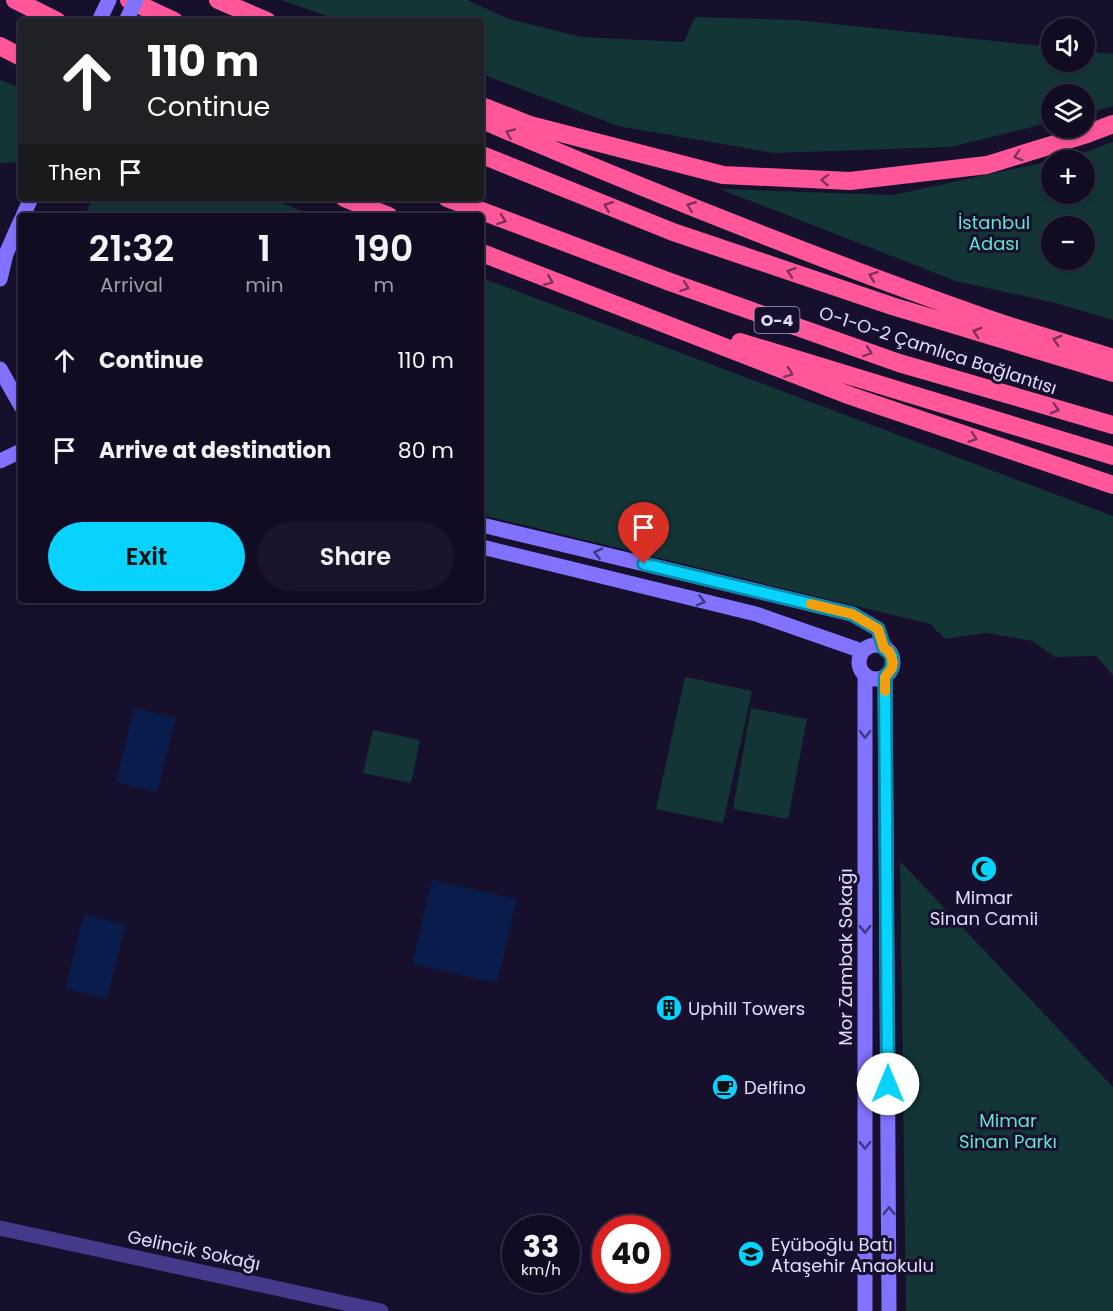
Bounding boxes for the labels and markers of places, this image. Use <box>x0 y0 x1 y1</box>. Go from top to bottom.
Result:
pin <box>618 502 669 564</box>
mosque icon: Mimar Sinan Camii <box>969 854 999 884</box>
place label: Mimar Sinan Camii <box>930 885 1038 931</box>
building icon: Uphill Towers <box>654 993 684 1023</box>
place label: Uphill Towers <box>688 996 805 1021</box>
cafe icon: Delfino <box>710 1072 740 1102</box>
place label: Delfino <box>744 1075 806 1100</box>
place label: Eyüboğlu Batı Ataşehir Anaokulu <box>771 1232 934 1278</box>
school or university icon: Eyüboğlu Batı Ataşehir Anaokulu <box>736 1239 766 1269</box>

